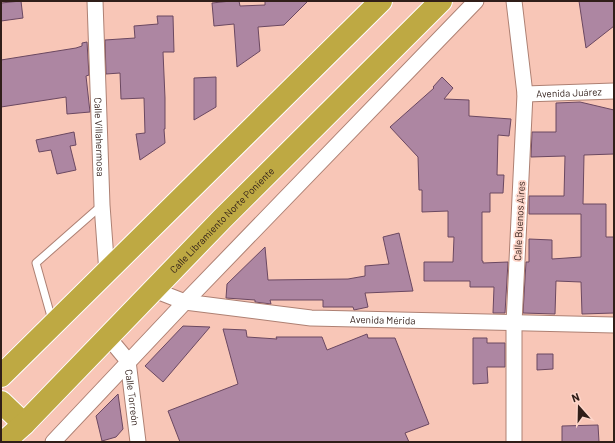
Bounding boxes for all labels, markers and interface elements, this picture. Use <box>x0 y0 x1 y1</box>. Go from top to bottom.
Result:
street label: Avenida Juárez <box>536 85 603 100</box>
street label: Calle Villahermosa <box>92 97 107 177</box>
street label: Calle Libramiento Norte Poniente <box>167 165 276 275</box>
street label: Calle Buenos Aires <box>511 181 527 261</box>
street label: Avenida Mérida <box>350 313 416 326</box>
street label: Calle Torreón <box>123 369 142 426</box>
north arrow <box>559 387 599 427</box>
text: N <box>570 390 581 404</box>

